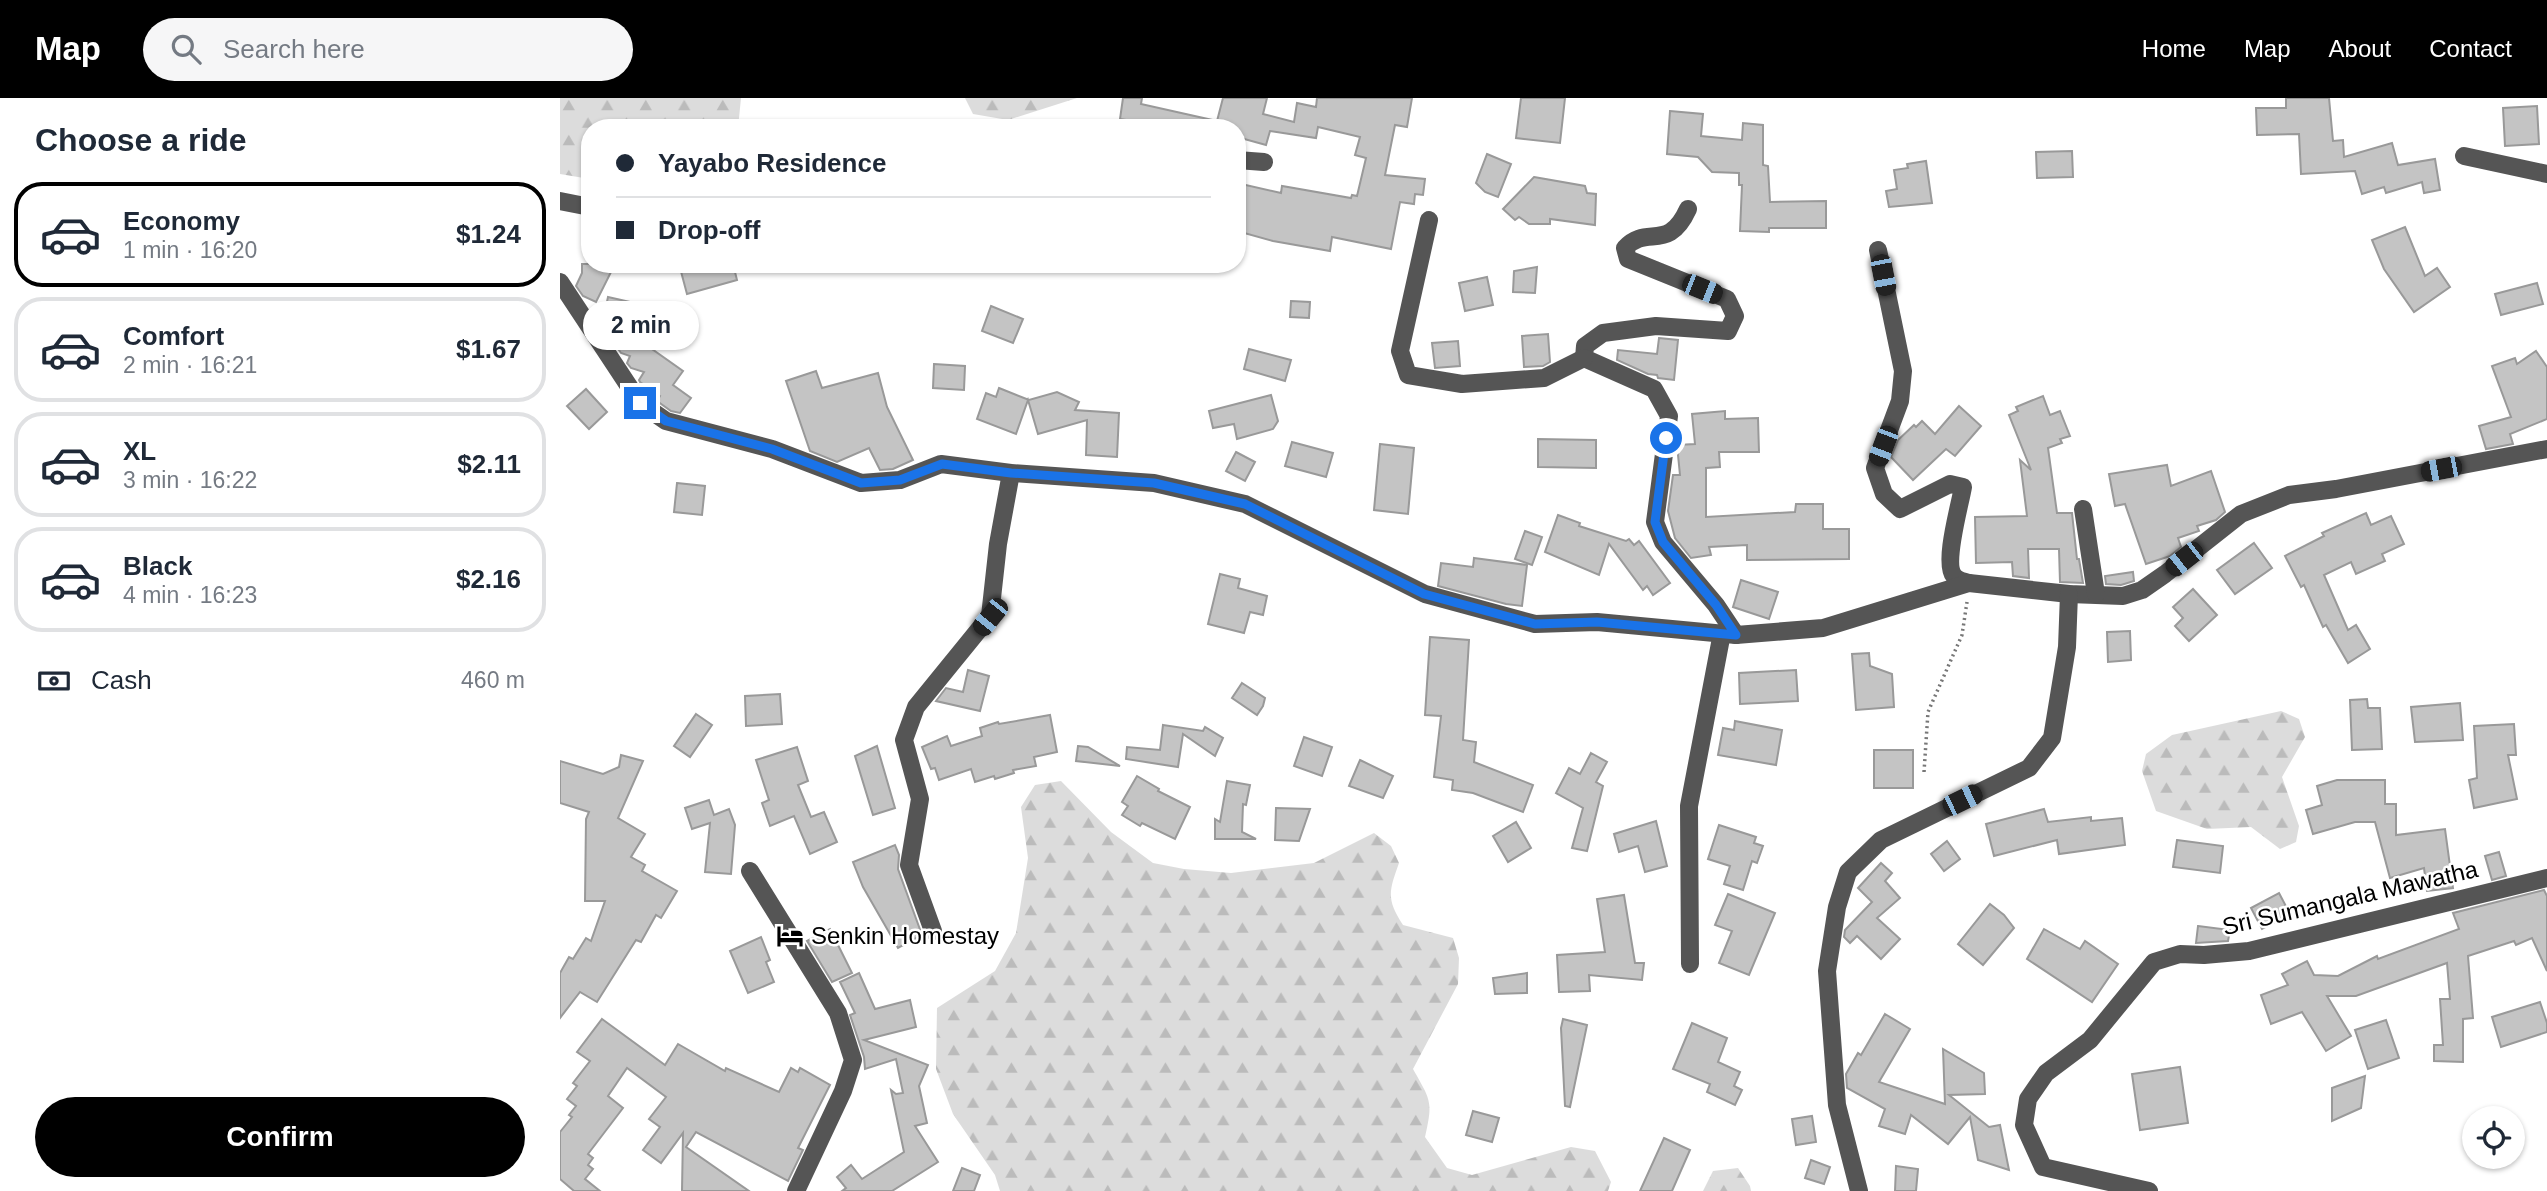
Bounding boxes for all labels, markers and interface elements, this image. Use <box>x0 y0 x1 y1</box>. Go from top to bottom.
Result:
search box <box>143 18 633 81</box>
text: Map <box>35 30 101 67</box>
icon: search <box>167 30 205 68</box>
text: Search here <box>223 34 365 64</box>
text: Home <box>2142 35 2206 62</box>
text: Map <box>2244 35 2291 62</box>
text: About <box>2329 35 2391 62</box>
text: Contact <box>2429 35 2512 62</box>
text: Choose a ride <box>35 122 247 158</box>
text: Yayabo Residence <box>658 148 886 178</box>
icon: car <box>39 203 102 266</box>
text: Economy <box>123 206 240 236</box>
text: Drop-off <box>658 215 761 245</box>
text: $1.24 <box>456 219 521 249</box>
text: 1 min · 16:20 <box>123 237 257 263</box>
car <box>1869 252 1898 298</box>
car <box>1679 271 1726 307</box>
callout: 2 min <box>582 302 698 350</box>
text: 2 min <box>611 312 671 338</box>
icon: car <box>39 318 102 381</box>
text: Comfort <box>123 321 224 351</box>
text: $1.67 <box>456 334 521 364</box>
text: 2 min · 16:21 <box>123 352 257 378</box>
route end <box>624 387 656 419</box>
route start <box>1650 422 1682 454</box>
car <box>1866 423 1901 469</box>
icon: car <box>39 433 102 496</box>
text: XL <box>123 436 156 466</box>
text: $2.11 <box>457 449 521 479</box>
car <box>2419 455 2464 483</box>
text: 3 min · 16:22 <box>123 467 257 493</box>
car <box>2161 538 2208 580</box>
icon: car <box>39 548 102 611</box>
text: Black <box>123 551 192 581</box>
text: $2.16 <box>456 564 521 594</box>
text: 4 min · 16:23 <box>123 582 257 608</box>
car <box>969 594 1012 640</box>
icon: cash <box>35 662 73 700</box>
text: Cash <box>91 665 152 695</box>
text: 460 m <box>461 667 525 693</box>
car <box>1939 781 1986 819</box>
street label: Sri Sumangala Mawatha <box>2219 855 2481 940</box>
hotel icon: Senkin Homestay <box>775 921 805 951</box>
place label: Senkin Homestay <box>811 922 999 949</box>
button: Confirm <box>35 1097 525 1177</box>
map controls <box>2462 1106 2525 1169</box>
button: locate <box>2462 1106 2525 1169</box>

